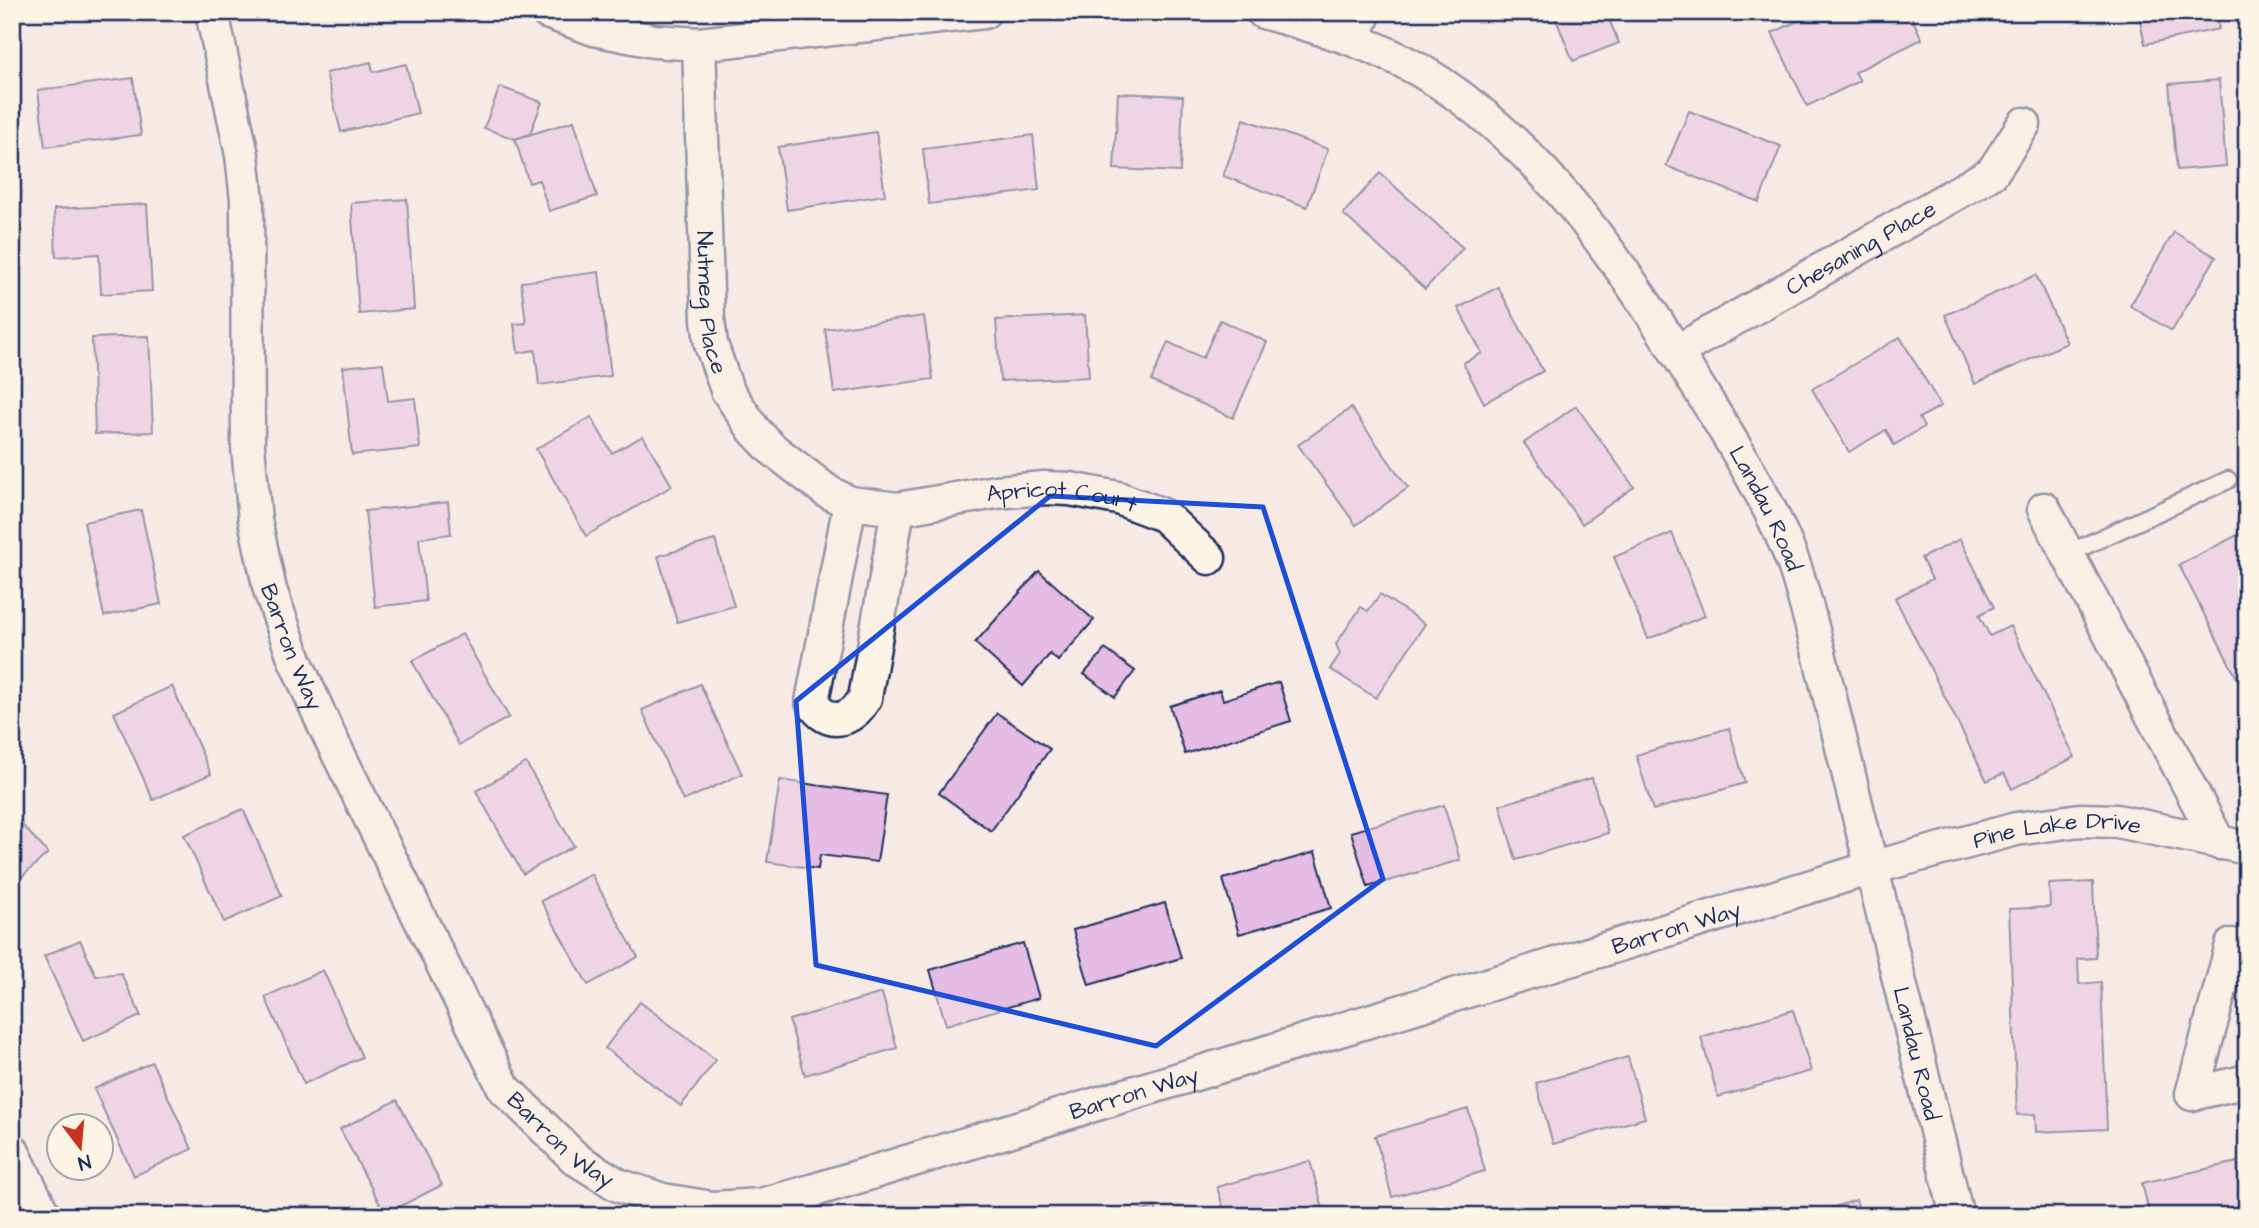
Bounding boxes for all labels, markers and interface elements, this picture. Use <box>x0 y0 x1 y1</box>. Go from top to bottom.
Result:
street label: Chesaning Place <box>1780 193 1942 304</box>
street label: Nutmeg Place <box>688 230 735 378</box>
street label: Landau Road <box>1721 440 1810 576</box>
street label: Apricot Court <box>984 473 1143 521</box>
street label: Barron Way <box>252 579 330 716</box>
street label: Pine Lake Drive <box>1970 805 2144 857</box>
street label: Barron Way <box>1608 894 1745 963</box>
street label: Landau Road <box>1884 984 1948 1124</box>
street label: Barron Way <box>1066 1059 1203 1128</box>
street label: Barron Way <box>500 1085 620 1197</box>
north arrow <box>46 1112 116 1182</box>
text: N <box>75 1147 94 1177</box>

